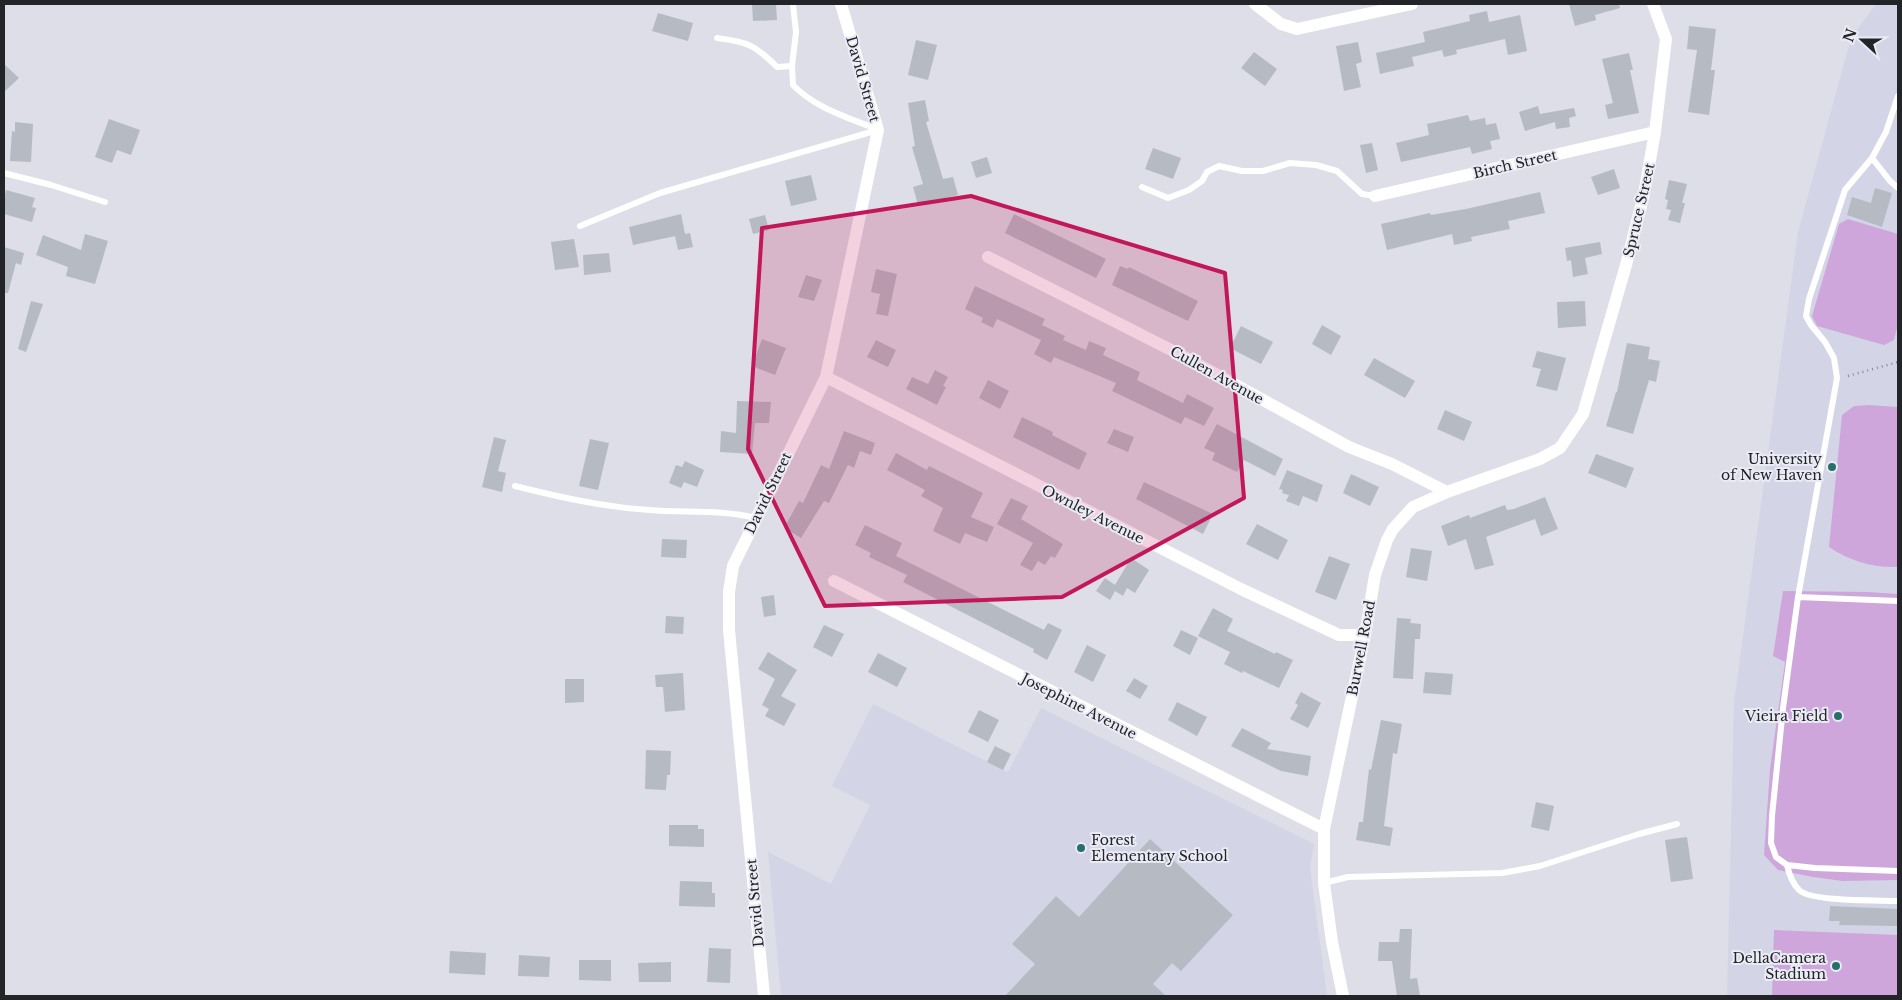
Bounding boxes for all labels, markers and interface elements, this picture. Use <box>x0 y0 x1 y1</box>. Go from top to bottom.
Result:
north arrow <box>1837 15 1887 65</box>
text: N <box>1839 26 1861 45</box>
street label: David Street <box>842 34 884 125</box>
street label: Birch Street <box>1471 145 1559 182</box>
street label: Spruce Street <box>1619 160 1659 259</box>
street label: Cullen Avenue <box>1167 342 1267 408</box>
street label: David Street <box>740 449 796 537</box>
place label: University of New Haven <box>1721 450 1822 484</box>
marker: University of New Haven <box>1826 461 1838 473</box>
street label: Ownley Avenue <box>1039 480 1147 548</box>
street label: Burwell Road <box>1343 598 1379 697</box>
street label: Josephine Avenue <box>1017 668 1140 743</box>
place label: Vieira Field <box>1744 707 1829 725</box>
marker: Vieira Field <box>1832 710 1844 722</box>
place label: Forest Elementary School <box>1091 831 1228 865</box>
marker: Forest Elementary School <box>1075 842 1087 854</box>
street label: David Street <box>742 857 768 948</box>
place label: DellaCamera Stadium <box>1732 949 1826 983</box>
marker: DellaCamera Stadium <box>1830 960 1842 972</box>

